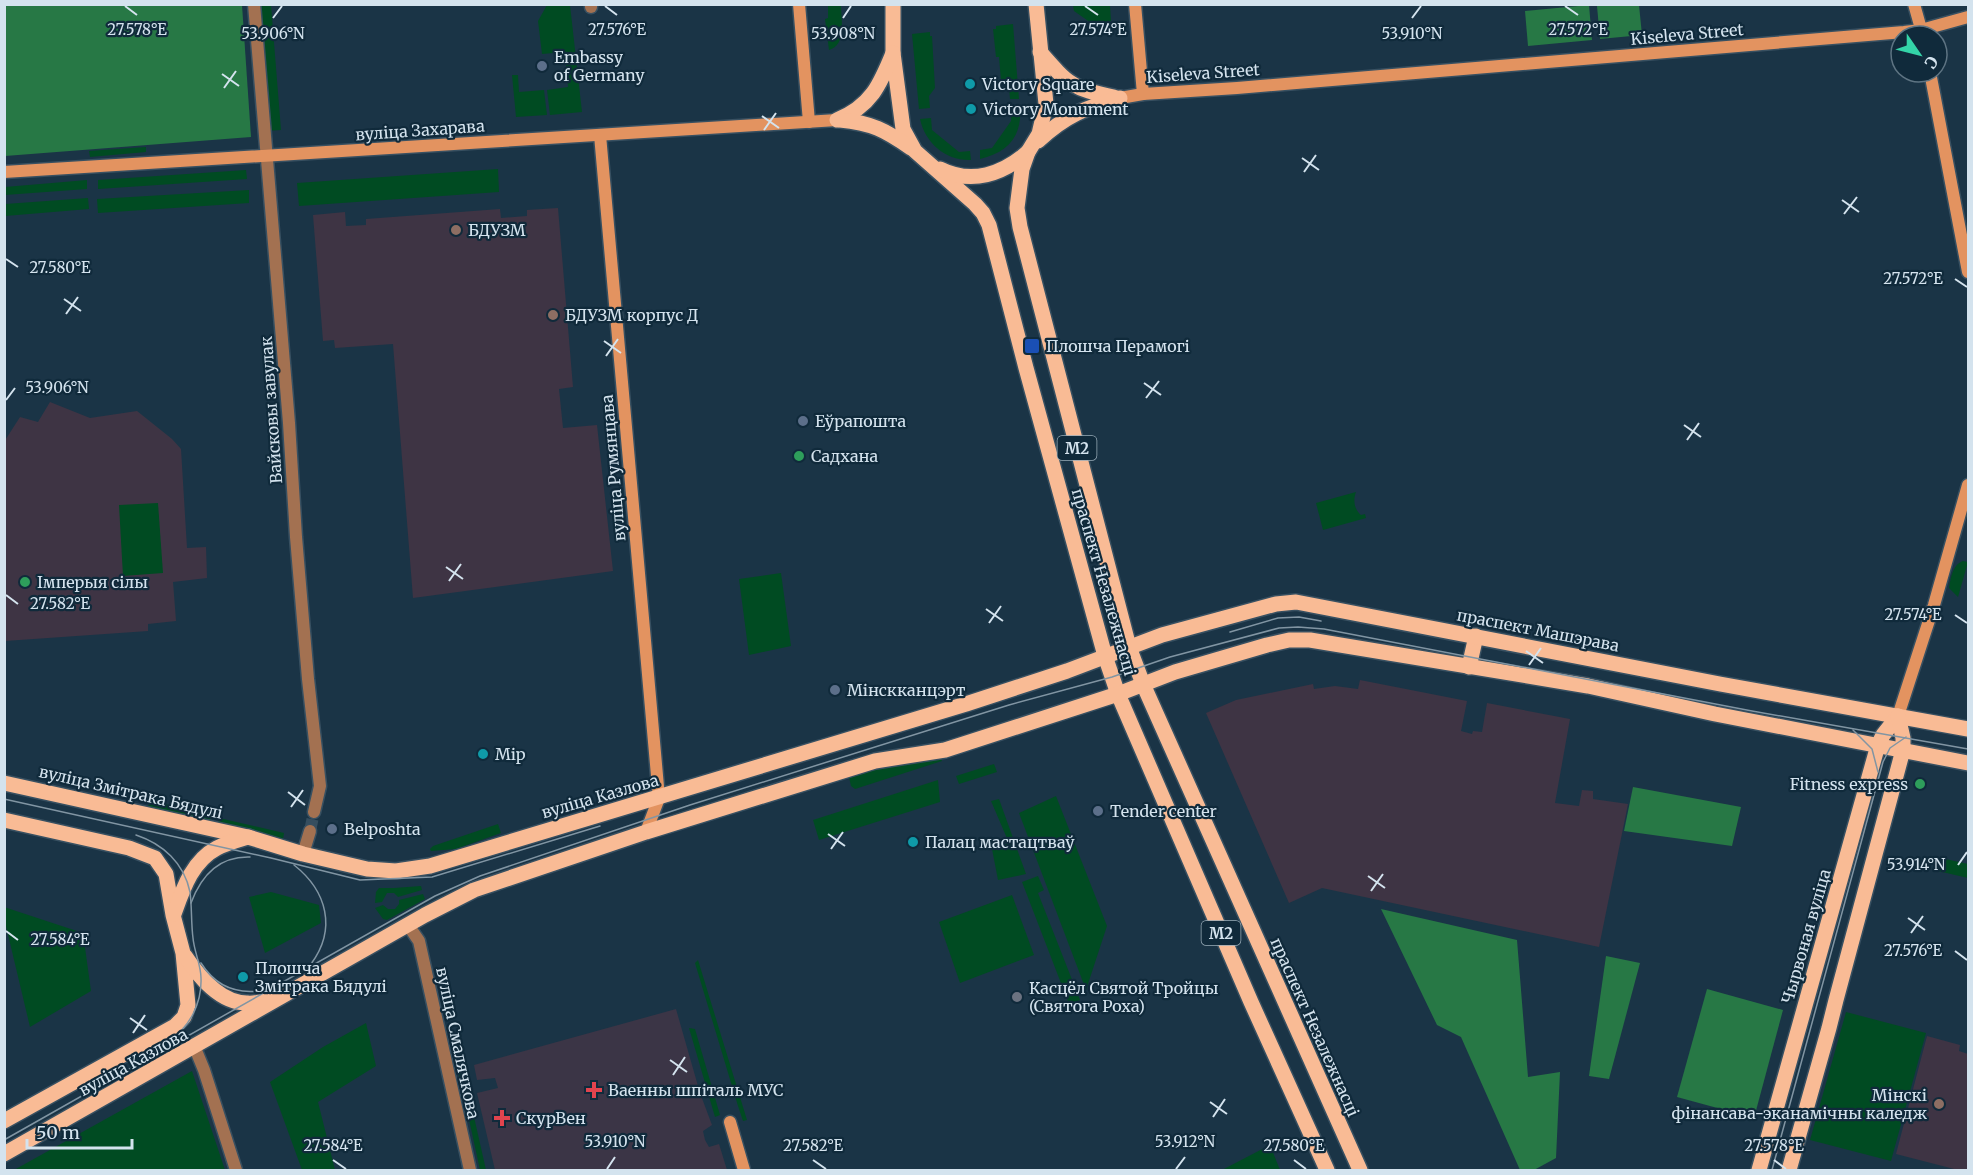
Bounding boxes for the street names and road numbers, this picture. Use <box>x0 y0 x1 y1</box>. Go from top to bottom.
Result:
street label: Kiseleva Street <box>1630 19 1745 49</box>
street label: Kiseleva Street <box>1146 59 1261 87</box>
street label: вуліца Захарава <box>355 115 486 144</box>
street label: Вайсковы завулак <box>256 336 286 484</box>
street label: вуліца Румянцава <box>597 393 629 542</box>
road number: М2 <box>1058 436 1096 460</box>
street label: праспект Незалежнасці <box>1068 486 1140 678</box>
street label: праспект Машэрава <box>1455 604 1621 656</box>
street label: вуліца Змітрака Бядулі <box>37 761 225 823</box>
street label: вуліца Казлова <box>539 770 661 822</box>
street label: Чырвоная вуліца <box>1777 866 1835 1006</box>
road number: М2 <box>1202 921 1240 945</box>
street label: праспект Незалежнасці <box>1266 934 1364 1120</box>
street label: вуліца Смалячкова <box>432 965 484 1121</box>
street label: вуліца Казлова <box>75 1024 191 1100</box>

